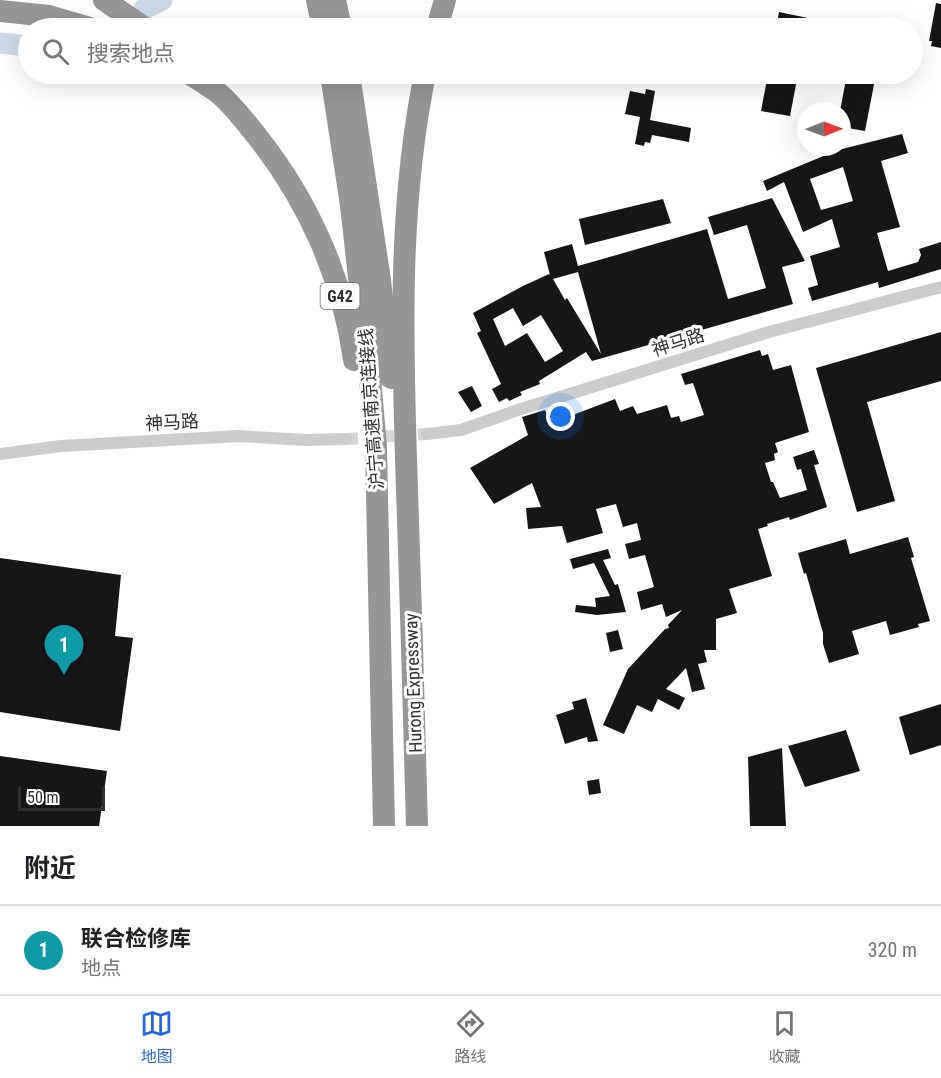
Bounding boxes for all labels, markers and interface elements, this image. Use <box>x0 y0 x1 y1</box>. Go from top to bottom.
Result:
search box <box>18 18 923 84</box>
icon: search <box>39 35 72 68</box>
text: 搜索地点 <box>87 41 175 66</box>
north arrow <box>797 102 851 156</box>
road number: G42 <box>320 283 360 309</box>
street label: 神马路 <box>649 324 707 360</box>
street label: 沪宁高速南京连接线 <box>355 327 387 491</box>
your location <box>546 402 575 431</box>
street label: 神马路 <box>144 410 200 434</box>
street label: Hurong Expressway <box>400 612 426 753</box>
pin: 1 <box>44 626 84 675</box>
scale bar <box>18 784 105 812</box>
text: 50 m <box>27 788 59 807</box>
text: 附近 <box>24 853 76 883</box>
text: 联合检修库 <box>81 926 191 951</box>
text: 1 <box>38 938 49 962</box>
text: 320 m <box>868 938 917 962</box>
text: 地点 <box>81 956 121 980</box>
tab: 地图 <box>140 1007 173 1067</box>
tab: 路线 <box>454 1007 487 1067</box>
tab: 收藏 <box>768 1007 801 1067</box>

